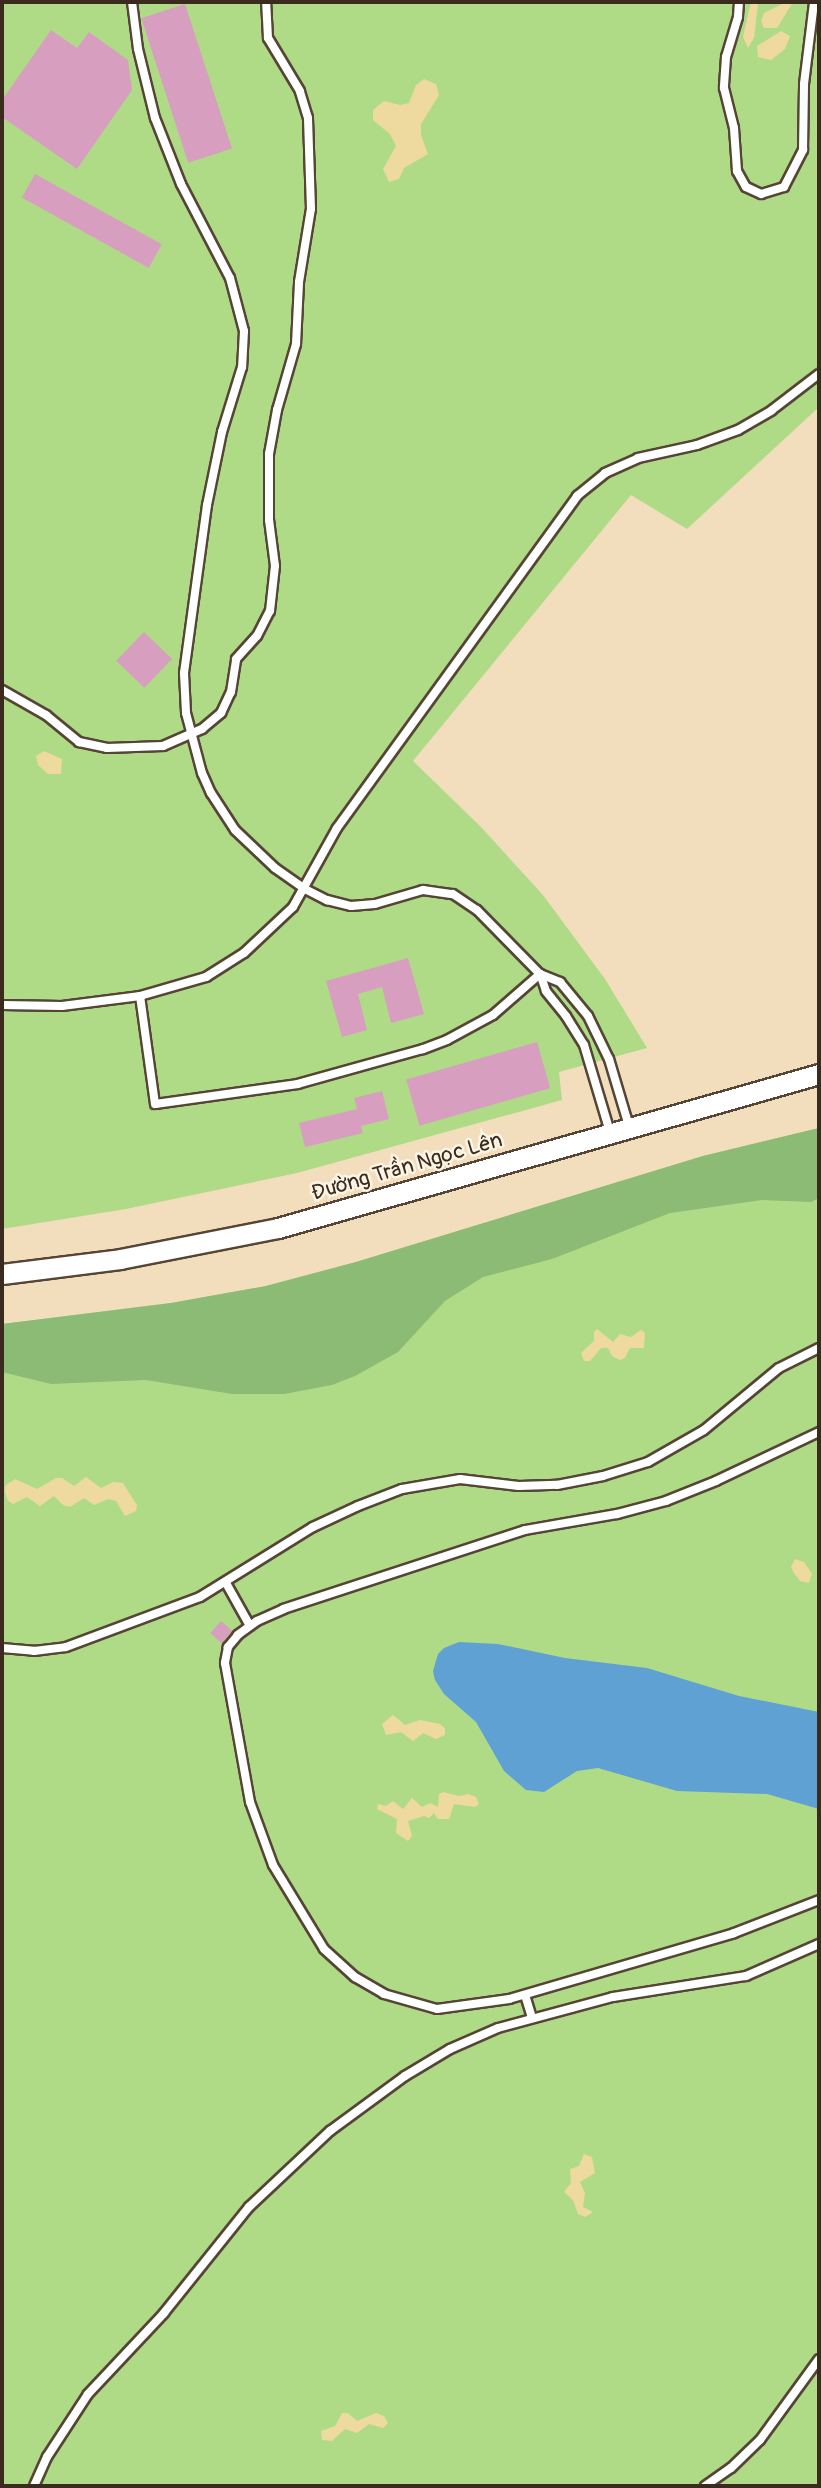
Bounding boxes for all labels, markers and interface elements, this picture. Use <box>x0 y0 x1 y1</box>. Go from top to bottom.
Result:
street label: Đường Trần Ngọc Lên <box>309 1128 505 1206</box>

